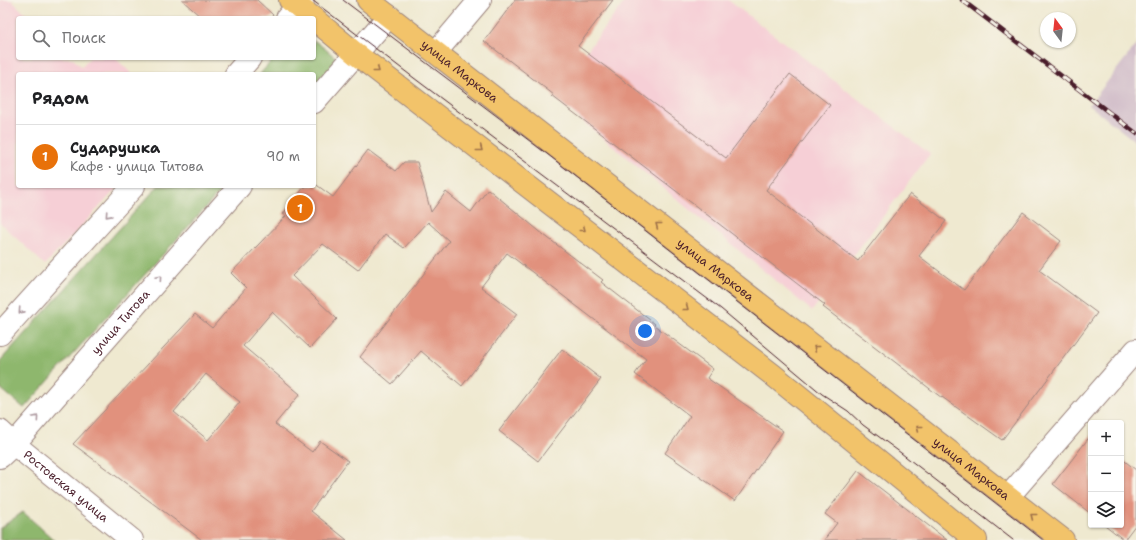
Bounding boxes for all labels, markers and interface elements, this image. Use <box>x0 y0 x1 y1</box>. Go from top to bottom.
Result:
north arrow <box>1040 12 1076 48</box>
search box <box>16 16 316 60</box>
icon: search <box>30 27 52 49</box>
text: Поиск <box>62 28 106 48</box>
street label: улица Маркова <box>418 36 502 106</box>
one-way arrow <box>373 65 380 72</box>
text: Рядом <box>32 87 89 109</box>
text: Сударушка <box>70 138 160 158</box>
one-way arrow <box>476 144 483 151</box>
text: 1 <box>42 148 48 165</box>
text: 90 m <box>266 148 300 165</box>
text: Кафе · улица Титова <box>70 158 204 175</box>
pin: 1 <box>287 193 313 223</box>
one-way arrow <box>105 210 113 218</box>
one-way arrow <box>656 223 663 230</box>
one-way arrow <box>578 224 585 231</box>
street label: улица Маркова <box>674 235 758 305</box>
one-way arrow <box>154 276 161 283</box>
street label: улица Титова <box>88 286 154 358</box>
one-way arrow <box>681 303 688 310</box>
one-way arrow <box>18 306 25 314</box>
your location <box>635 321 655 341</box>
one-way arrow <box>814 346 821 353</box>
one-way arrow <box>32 416 39 423</box>
map controls <box>1088 420 1124 528</box>
button: + <box>1088 420 1124 456</box>
one-way arrow <box>916 425 923 432</box>
street label: улица Маркова <box>929 434 1014 504</box>
street label: Ростовская улица <box>20 447 112 526</box>
button: − <box>1088 456 1124 492</box>
button: layers <box>1088 492 1124 528</box>
one-way arrow <box>1030 514 1037 521</box>

